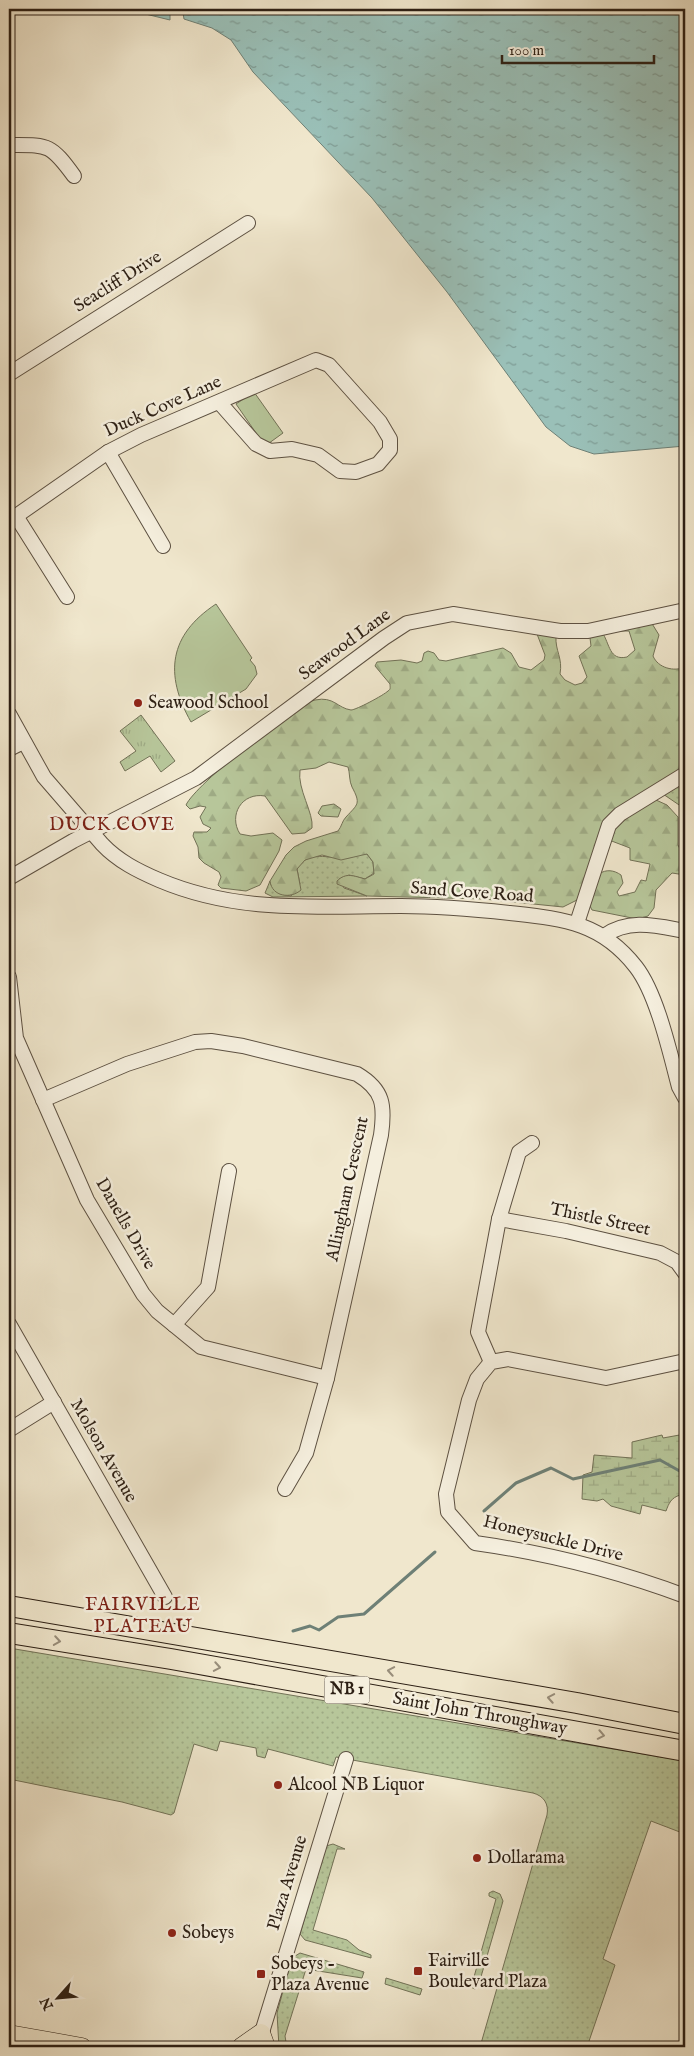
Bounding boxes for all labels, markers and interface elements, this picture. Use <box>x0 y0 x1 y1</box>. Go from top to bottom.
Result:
scale bar <box>502 32 654 64</box>
text: 100 m <box>509 41 545 60</box>
street label: Seacliff Drive <box>70 246 166 318</box>
street label: Duck Cove Lane <box>101 371 225 443</box>
street label: Seawood Lane <box>295 604 395 686</box>
place label: Seawood School <box>148 692 268 715</box>
marker: Seawood School <box>132 697 144 709</box>
district label: DUCK COVE <box>49 813 175 837</box>
street label: Sand Cove Road <box>410 877 535 909</box>
street label: Allingham Crescent <box>321 1115 375 1264</box>
street label: Danells Drive <box>90 1174 160 1274</box>
street label: Thistle Street <box>548 1198 652 1242</box>
street label: Molson Avenue <box>64 1395 142 1507</box>
street label: Honeysuckle Drive <box>481 1510 625 1568</box>
district label: FAIRVILLE PLATEAU <box>85 1593 201 1639</box>
one-way arrow <box>53 1635 61 1646</box>
one-way arrow <box>213 1662 222 1672</box>
one-way arrow <box>387 1666 396 1676</box>
road number: NB 1 <box>324 1676 370 1704</box>
street label: Saint John Throughway <box>391 1687 569 1741</box>
one-way arrow <box>547 1694 556 1704</box>
one-way arrow <box>597 1730 606 1740</box>
place label: Alcool NB Liquor <box>287 1774 425 1797</box>
marker: Alcool NB Liquor <box>272 1779 284 1791</box>
street label: Plaza Avenue <box>263 1833 313 1933</box>
place label: Dollarama <box>487 1847 565 1870</box>
marker: Dollarama <box>471 1852 483 1864</box>
place label: Sobeys <box>182 1922 234 1945</box>
marker: Sobeys <box>166 1927 178 1939</box>
place label: Fairville Boulevard Plaza <box>428 1950 547 1994</box>
place label: Sobeys - Plaza Avenue <box>271 1953 369 1997</box>
marker: Fairville Boulevard Plaza <box>412 1965 424 1977</box>
marker: Sobeys - Plaza Avenue <box>255 1968 267 1980</box>
north arrow <box>32 1974 82 2024</box>
text: N <box>37 1994 59 2014</box>

